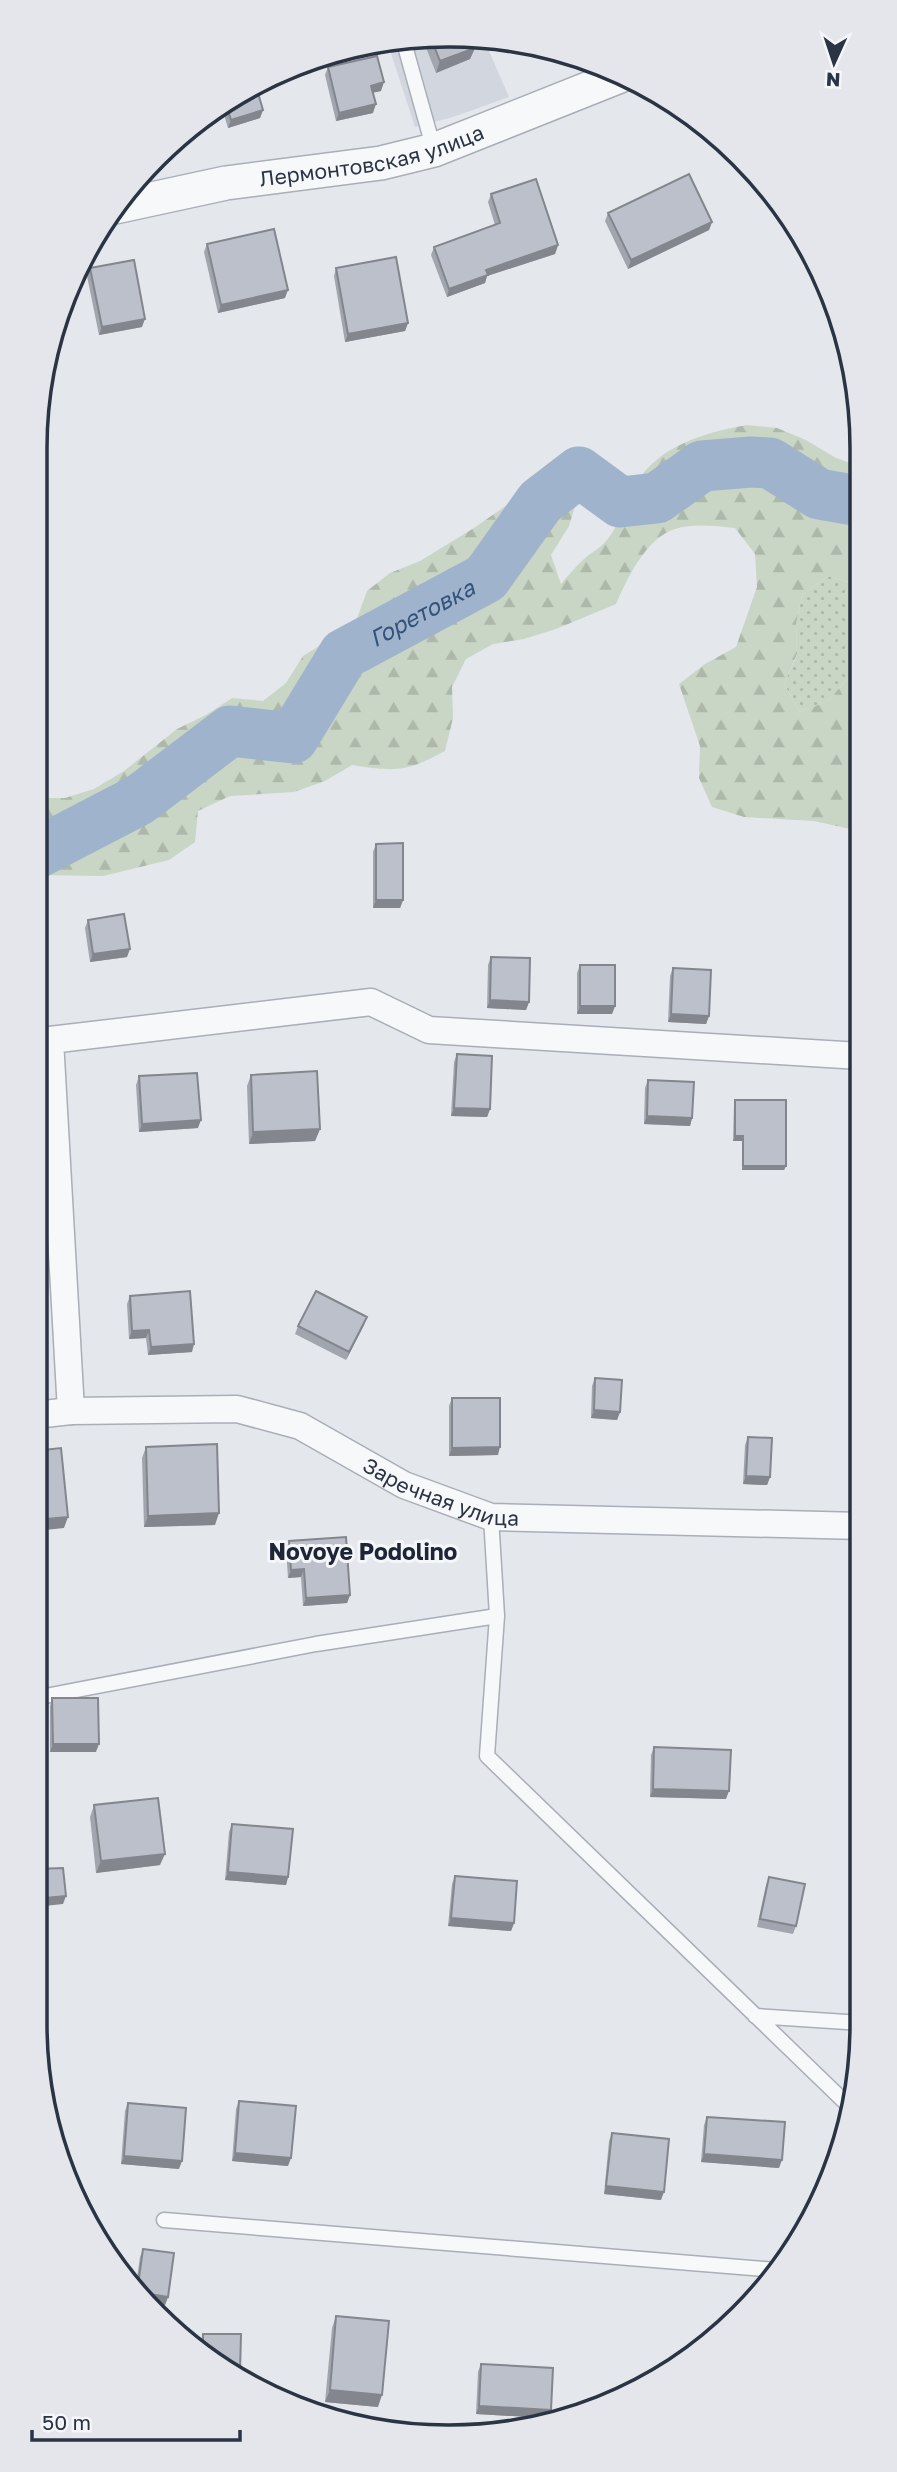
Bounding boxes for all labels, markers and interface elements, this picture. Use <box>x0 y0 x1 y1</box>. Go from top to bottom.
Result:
north arrow <box>799 28 869 98</box>
text: N <box>825 69 841 92</box>
street label: Лермонтовская улица <box>258 119 487 192</box>
water label: Горетовка <box>364 572 480 652</box>
street label: Заречная улица <box>359 1452 519 1531</box>
district label: Novoye Podolino <box>269 1537 458 1565</box>
scale bar <box>32 2398 240 2442</box>
text: 50 m <box>42 2409 91 2435</box>

